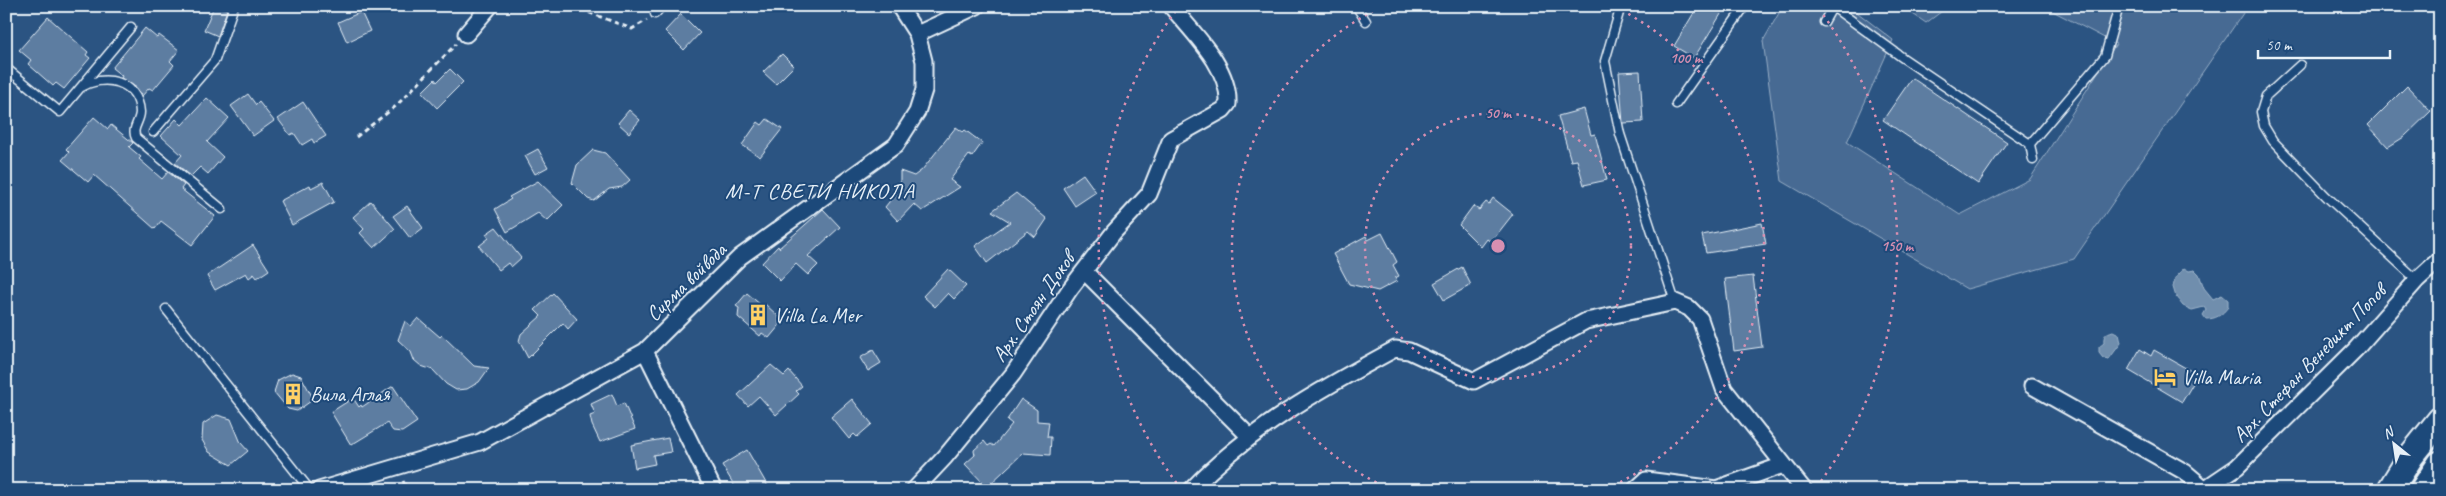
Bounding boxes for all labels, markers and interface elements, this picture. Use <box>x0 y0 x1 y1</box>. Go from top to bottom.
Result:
scale bar <box>2258 28 2391 60</box>
text: 50 m <box>2266 36 2293 55</box>
text: 100 m <box>1670 49 1704 68</box>
text: 50 m <box>1485 104 1512 123</box>
district label: М-Т СВЕТИ НИКОЛА <box>725 177 915 205</box>
street label: Сирма войвода <box>640 236 733 327</box>
centre of rings <box>1489 237 1507 255</box>
text: 150 m <box>1881 237 1915 256</box>
street label: Арх. Стоян Доков <box>986 243 1083 367</box>
street label: Арх. Стефан Венедикт Попов <box>2227 275 2395 448</box>
building icon: Villa La Mer <box>745 302 771 328</box>
place label: Villa La Mer <box>774 302 863 328</box>
hotel icon: Villa Maria <box>2152 364 2178 390</box>
place label: Villa Maria <box>2182 364 2262 390</box>
building icon: Вила Аглая <box>280 381 306 407</box>
place label: Вила Аглая <box>310 381 391 407</box>
north arrow <box>2368 418 2418 468</box>
text: N <box>2380 422 2398 443</box>

